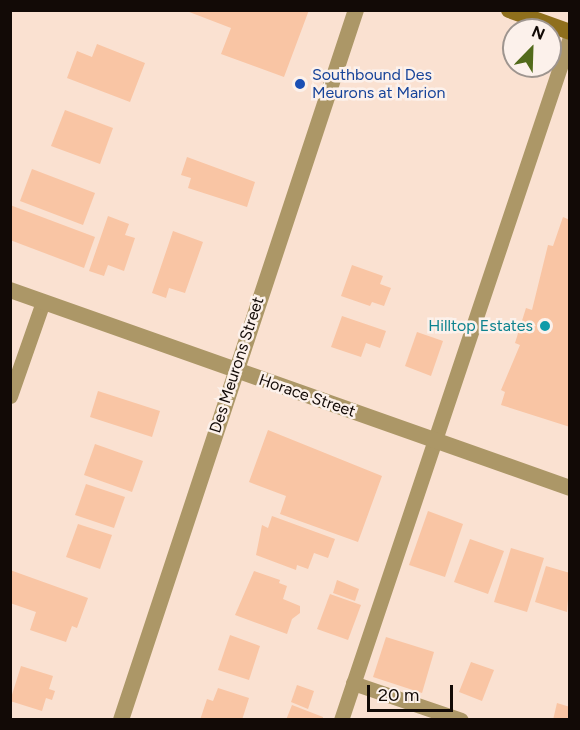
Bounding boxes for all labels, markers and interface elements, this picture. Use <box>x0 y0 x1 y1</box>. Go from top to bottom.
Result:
north arrow <box>502 18 562 78</box>
text: N <box>529 22 548 44</box>
place label: Southbound Des Meurons at Marion <box>312 65 445 103</box>
marker: Southbound Des Meurons at Marion <box>293 77 307 91</box>
street label: Des Meurons Street <box>206 294 268 436</box>
place label: Hilltop Estates <box>428 316 533 336</box>
marker: Hilltop Estates <box>538 319 552 333</box>
street label: Horace Street <box>256 370 358 422</box>
scale bar <box>370 673 456 711</box>
text: 20 m <box>378 684 419 706</box>

